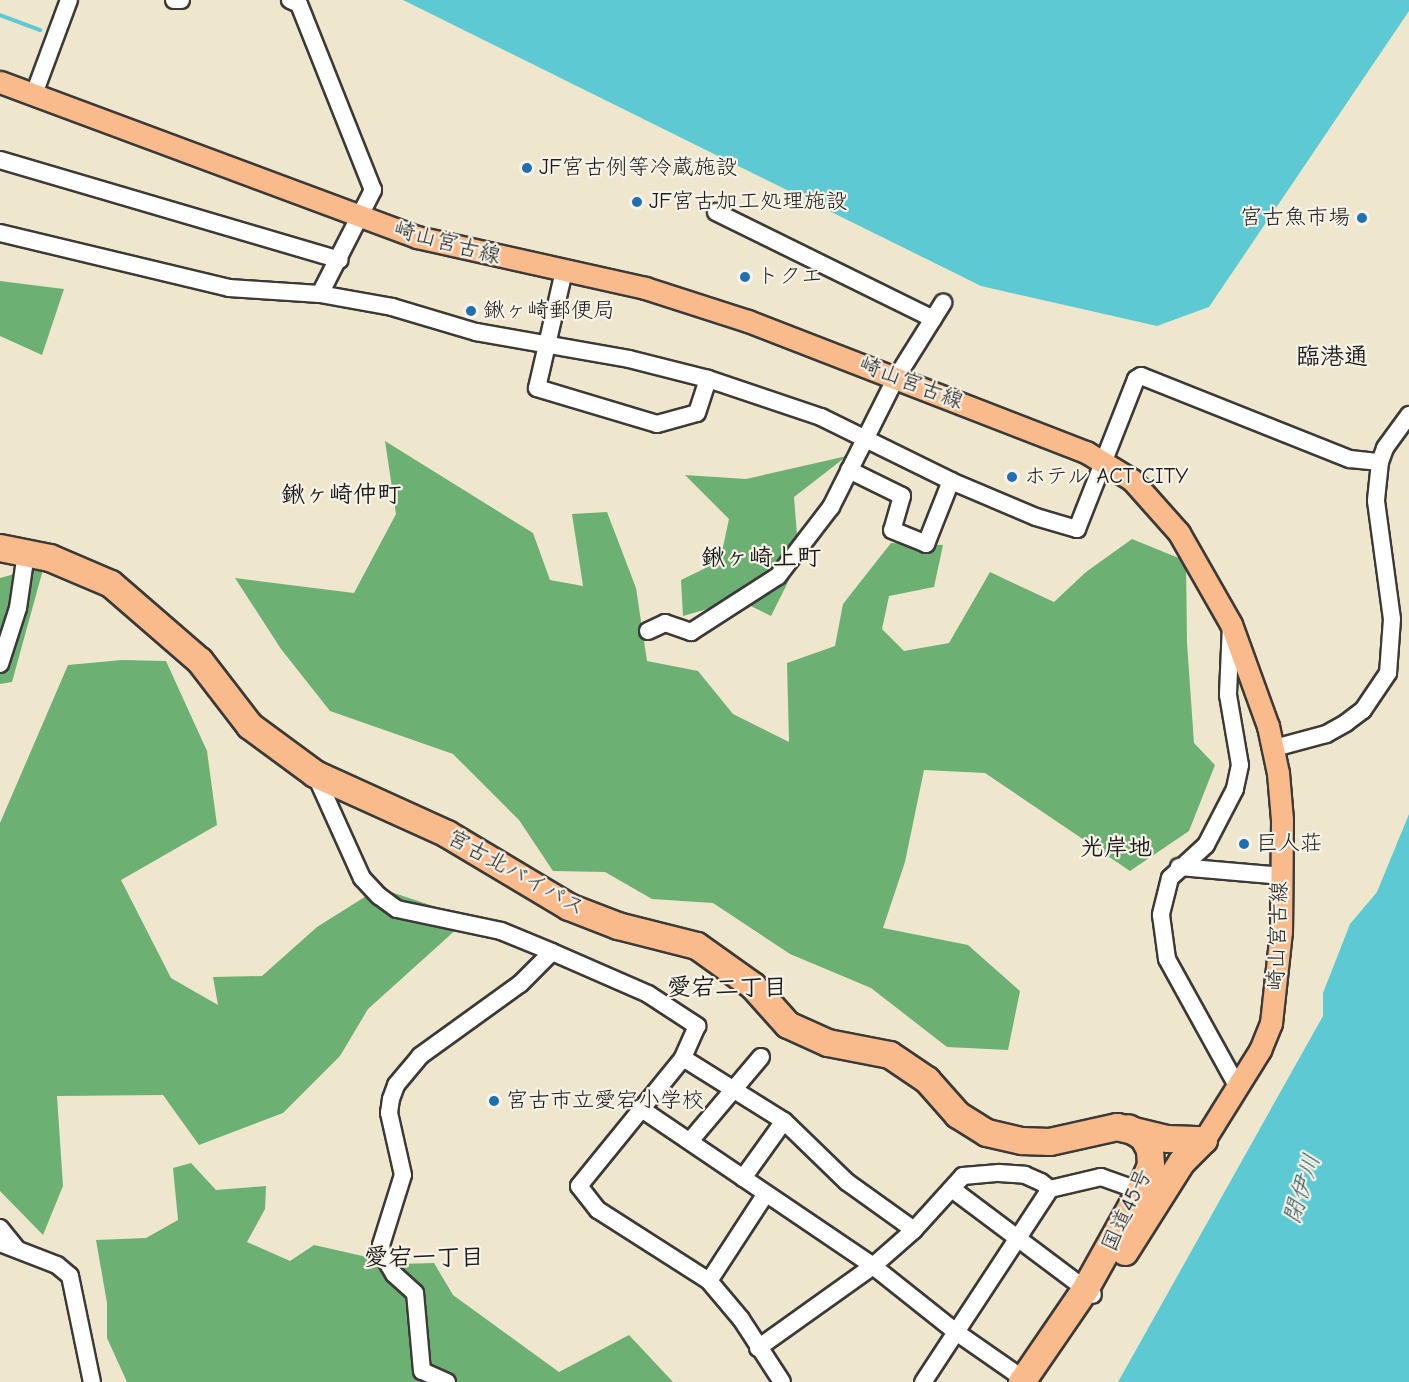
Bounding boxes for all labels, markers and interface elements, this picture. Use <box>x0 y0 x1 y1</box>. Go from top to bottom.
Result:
place label: JF宮古例等冷蔵施設 <box>539 155 738 181</box>
marker: JF宮古例等冷蔵施設 <box>520 161 534 175</box>
place label: JF宮古加工処理施設 <box>649 189 848 215</box>
marker: JF宮古加工処理施設 <box>630 195 644 209</box>
place label: 宮古魚市場 <box>1240 205 1350 231</box>
marker: 宮古魚市場 <box>1355 211 1369 225</box>
street label: 崎山宮古線 <box>390 216 504 270</box>
place label: トクエ <box>757 264 823 290</box>
marker: トクエ <box>738 270 752 284</box>
place label: 鍬ヶ崎郵便局 <box>483 298 615 324</box>
marker: 鍬ヶ崎郵便局 <box>464 304 478 318</box>
district label: 臨港通 <box>1296 343 1368 371</box>
street label: 崎山宮古線 <box>855 351 967 415</box>
place label: ホテル ACT CITY <box>1024 464 1189 490</box>
marker: ホテル ACT CITY <box>1005 470 1019 484</box>
district label: 鍬ヶ崎仲町 <box>281 481 401 509</box>
district label: 鍬ヶ崎上町 <box>701 544 821 572</box>
street label: 宮古北バイパス <box>442 824 590 922</box>
place label: 巨人荘 <box>1256 831 1322 857</box>
district label: 光岸地 <box>1080 834 1152 862</box>
marker: 巨人荘 <box>1237 837 1251 851</box>
street label: 崎山宮古線 <box>1263 881 1293 991</box>
district label: 愛宕二丁目 <box>667 974 787 1002</box>
place label: 宮古市立愛宕小学校 <box>506 1088 704 1114</box>
marker: 宮古市立愛宕小学校 <box>487 1094 501 1108</box>
water label: 閉伊川 <box>1277 1150 1327 1228</box>
street label: 国道45号 <box>1096 1164 1158 1256</box>
district label: 愛宕一丁目 <box>364 1244 484 1272</box>

